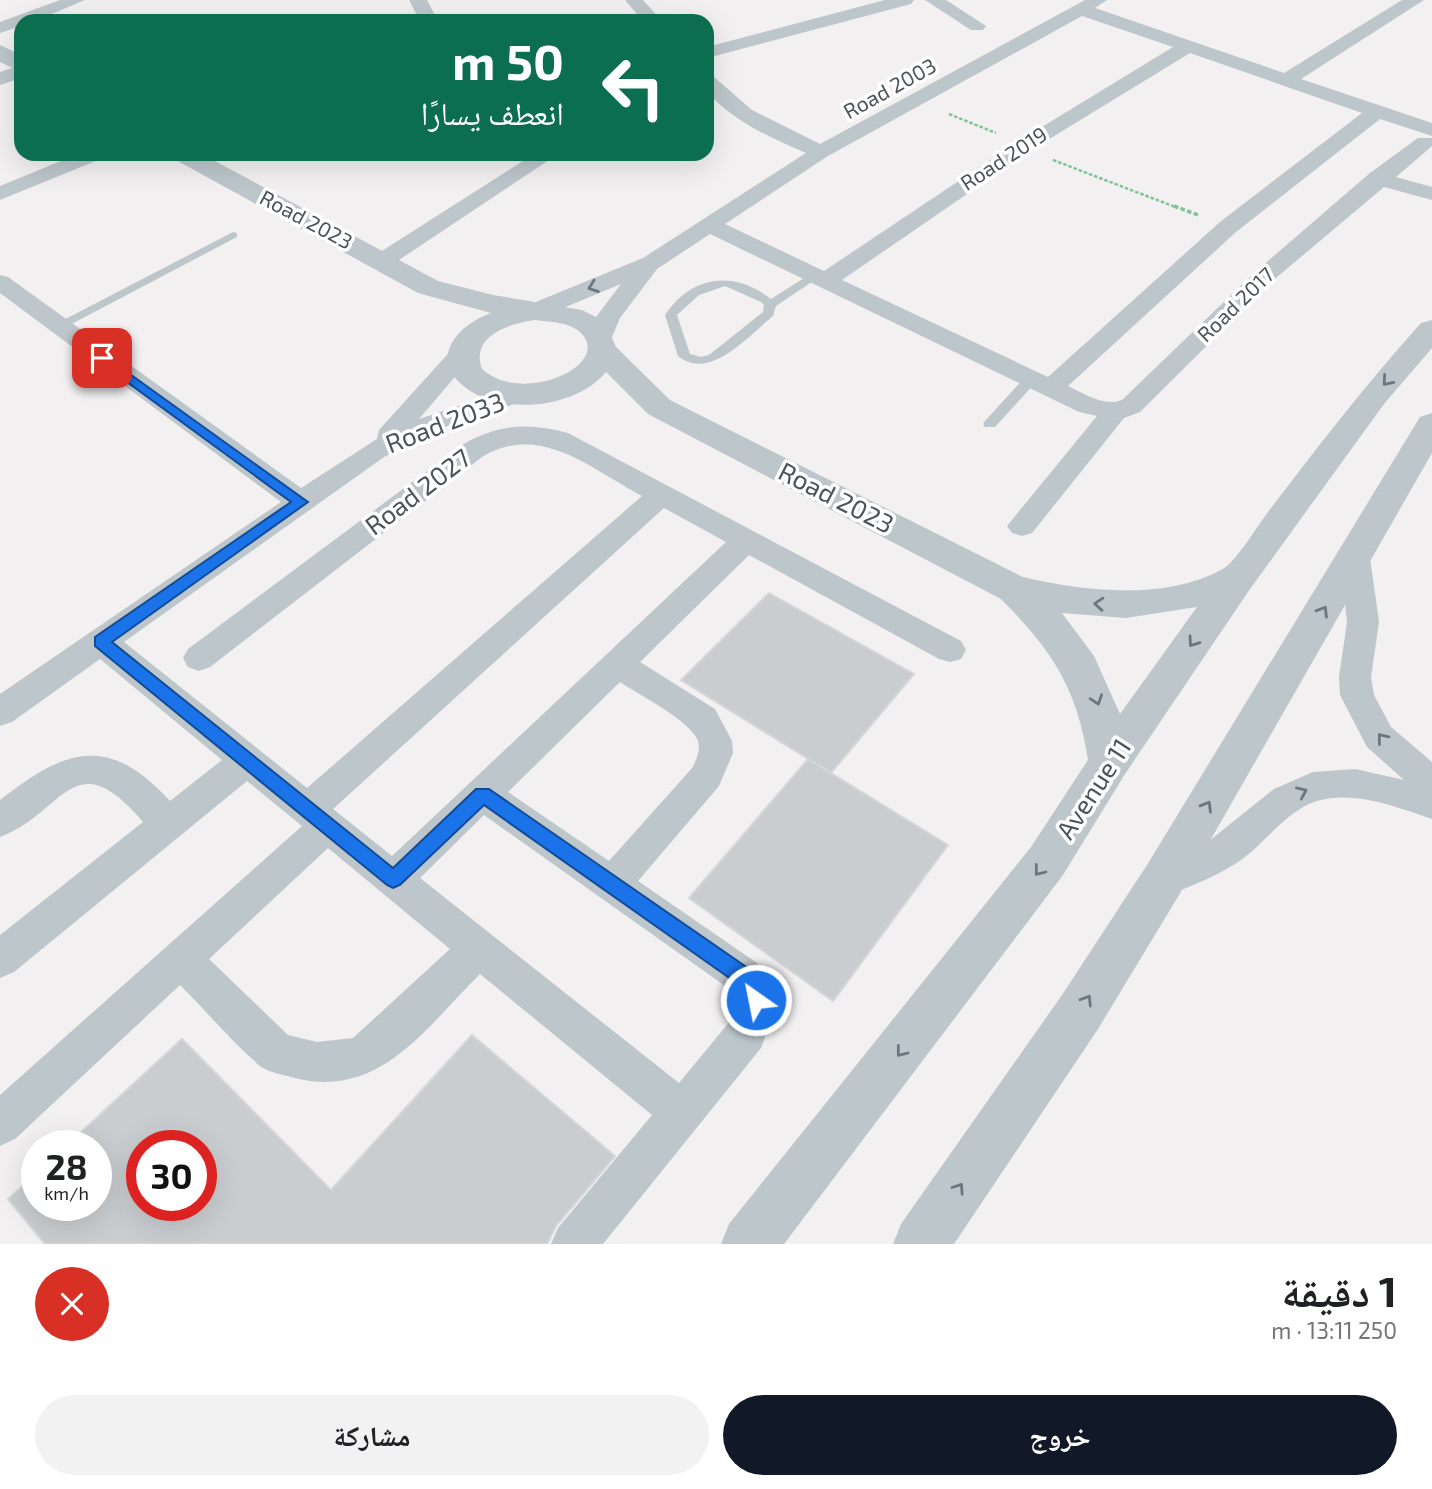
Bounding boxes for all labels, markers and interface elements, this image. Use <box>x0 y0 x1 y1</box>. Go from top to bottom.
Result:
text: 50 m <box>452 31 564 90</box>
icon: left <box>588 42 679 133</box>
street label: Road 2003 <box>839 52 940 123</box>
text: انعطف يسارًا <box>421 93 564 131</box>
street label: Road 2019 <box>955 121 1051 195</box>
street label: Road 2023 <box>256 184 357 253</box>
street label: Road 2017 <box>1192 261 1279 346</box>
one-way arrow <box>588 279 600 293</box>
pin <box>72 328 132 388</box>
icon: arrive <box>83 339 121 377</box>
one-way arrow <box>1383 372 1395 385</box>
street label: Road 2033 <box>381 385 508 458</box>
street label: Road 2027 <box>358 441 476 540</box>
street label: Road 2023 <box>774 454 899 539</box>
one-way arrow <box>1094 597 1105 612</box>
one-way arrow <box>1315 605 1328 618</box>
one-way arrow <box>1189 634 1201 647</box>
one-way arrow <box>1089 694 1103 706</box>
street label: Avenue 11 <box>1049 732 1137 844</box>
one-way arrow <box>1377 733 1390 745</box>
one-way arrow <box>1295 786 1307 800</box>
one-way arrow <box>1199 801 1212 814</box>
one-way arrow <box>1035 864 1048 876</box>
position arrow <box>719 963 793 1037</box>
one-way arrow <box>1079 994 1092 1007</box>
one-way arrow <box>896 1044 909 1056</box>
speed limit sign: 30 <box>126 1130 217 1221</box>
text: 28 <box>45 1145 88 1187</box>
text: km/h <box>44 1182 89 1204</box>
one-way arrow <box>951 1183 963 1196</box>
text: 1 دقيقة <box>1282 1265 1397 1315</box>
button: close <box>35 1267 109 1341</box>
text: 250 m · 13:11 <box>1271 1316 1397 1344</box>
button: مشاركة <box>35 1395 709 1475</box>
button: خروج <box>723 1395 1397 1475</box>

